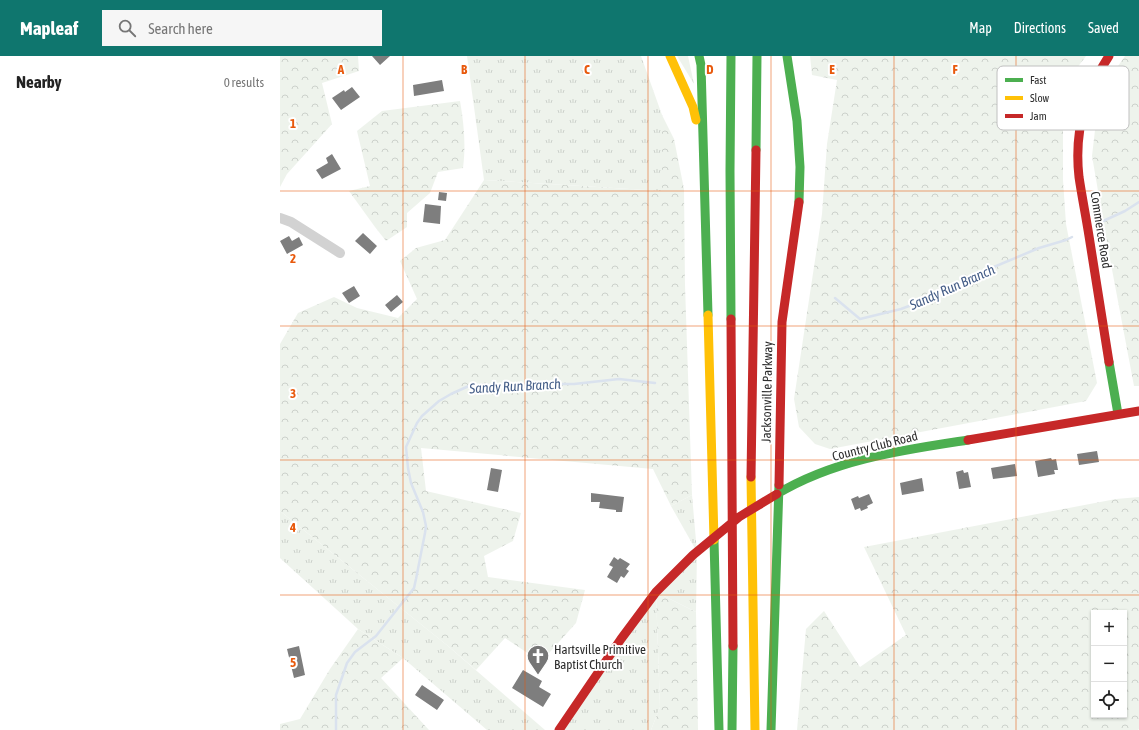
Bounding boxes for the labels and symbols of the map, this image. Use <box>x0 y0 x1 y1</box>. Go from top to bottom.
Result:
text: A <box>337 62 345 77</box>
text: B <box>461 62 468 77</box>
text: C <box>584 62 590 77</box>
text: D <box>706 62 714 77</box>
text: E <box>829 62 835 77</box>
text: F <box>952 62 958 77</box>
legend <box>997 66 1129 130</box>
text: Fast <box>1030 74 1046 86</box>
text: Slow <box>1030 92 1049 104</box>
text: Jam <box>1030 110 1047 122</box>
text: 1 <box>290 116 296 131</box>
street label: Commerce Road <box>1088 190 1114 270</box>
text: 2 <box>290 251 296 266</box>
water label: Sandy Run Branch <box>906 261 997 313</box>
street label: Jacksonville Parkway <box>759 341 775 443</box>
water label: Sandy Run Branch <box>468 376 561 396</box>
text: 3 <box>290 386 296 401</box>
street label: Country Club Road <box>831 428 919 464</box>
text: 4 <box>289 520 296 535</box>
place label: Hartsville Primitive Baptist Church <box>554 642 646 672</box>
church icon: Hartsville Primitive Baptist Church <box>525 643 551 676</box>
text: 5 <box>290 655 296 670</box>

